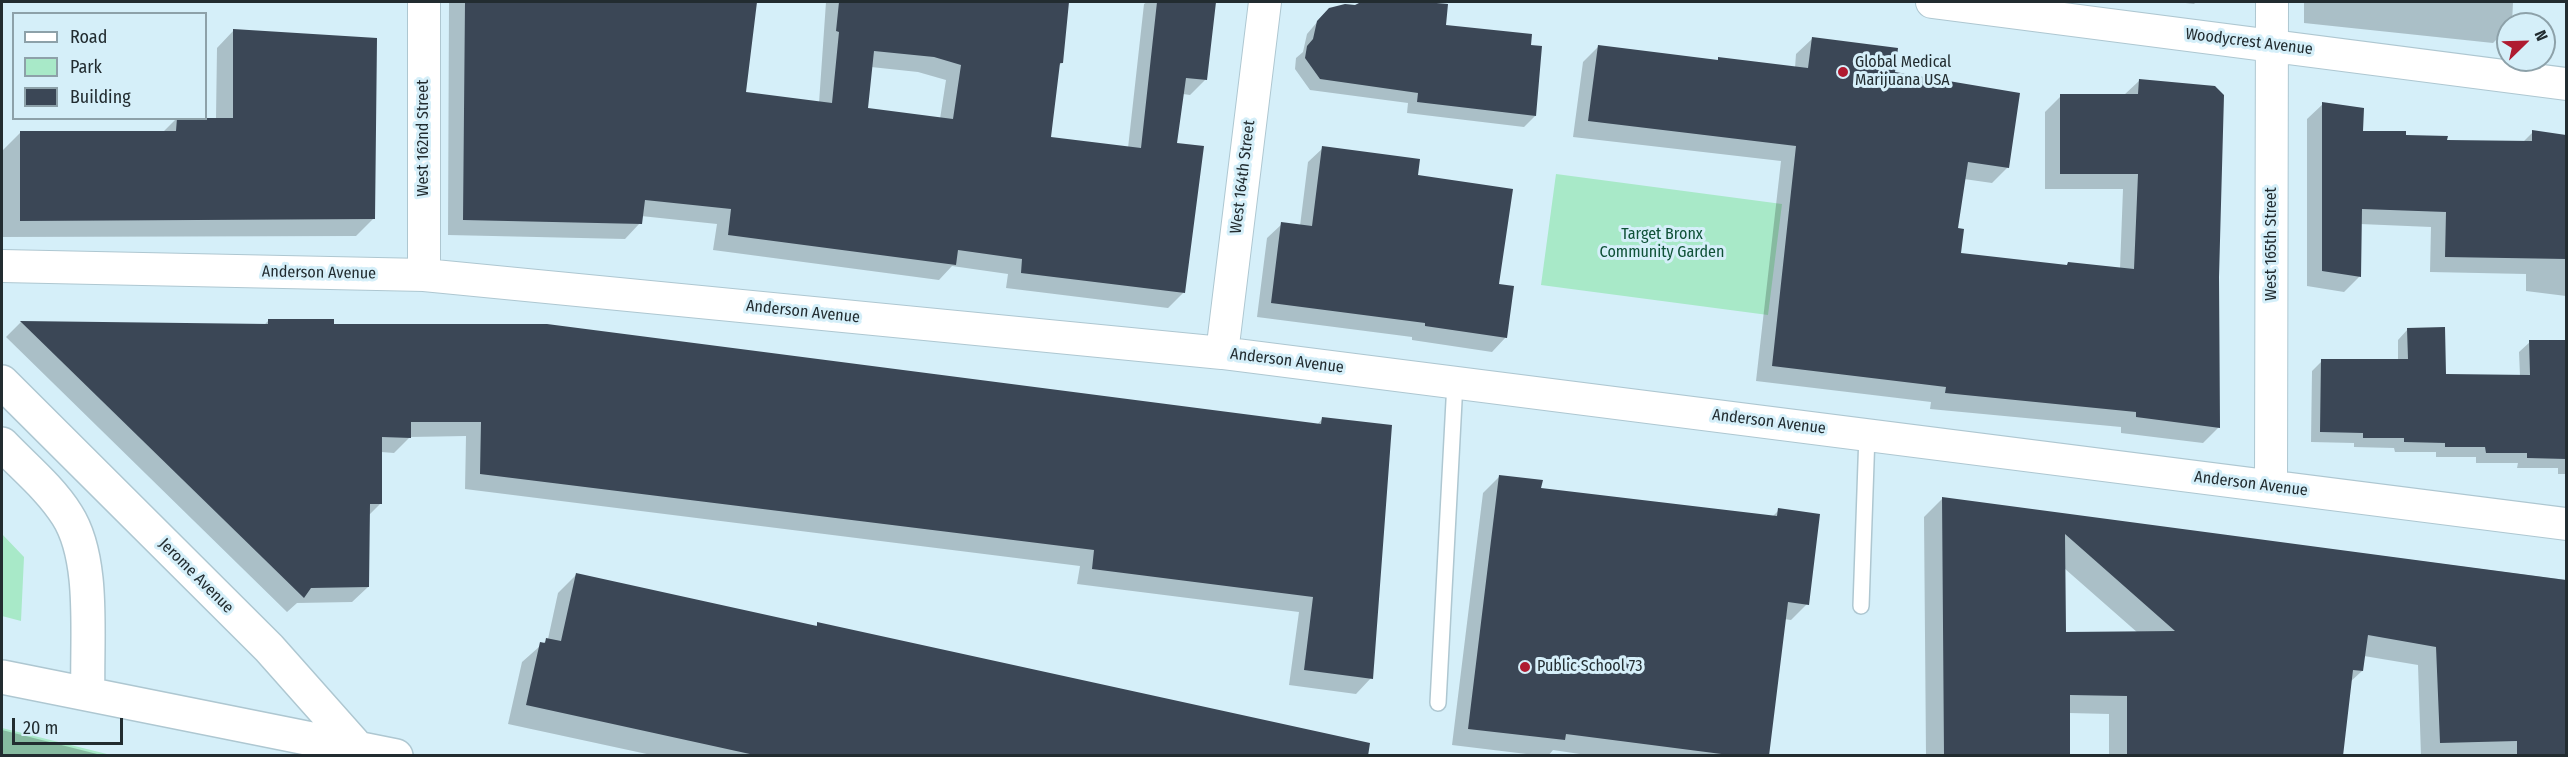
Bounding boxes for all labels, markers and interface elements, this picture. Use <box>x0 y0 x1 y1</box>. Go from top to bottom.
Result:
legend <box>12 12 207 120</box>
north arrow <box>2496 12 2556 72</box>
street label: Woodycrest Avenue <box>2184 25 2314 59</box>
text: Road <box>70 26 107 48</box>
text: N <box>2531 27 2552 44</box>
place label: Global Medical Marijuana USA <box>1855 53 1951 91</box>
text: Park <box>70 56 102 78</box>
marker: Global Medical Marijuana USA <box>1836 65 1850 79</box>
street label: West 162nd Street <box>414 80 434 196</box>
text: Building <box>70 86 131 108</box>
street label: West 164th Street <box>1227 119 1259 235</box>
street label: West 165th Street <box>2262 187 2282 301</box>
park label: Target Bronx Community Garden <box>1600 225 1724 263</box>
street label: Anderson Avenue <box>262 262 376 284</box>
street label: Anderson Avenue <box>745 296 861 328</box>
street label: Anderson Avenue <box>1229 345 1345 377</box>
street label: Anderson Avenue <box>1711 406 1827 438</box>
street label: Anderson Avenue <box>2193 468 2309 500</box>
street label: Jerome Avenue <box>155 535 237 617</box>
place label: Public School 73 <box>1537 657 1642 677</box>
marker: Public School 73 <box>1518 660 1532 674</box>
scale bar <box>15 706 126 744</box>
text: 20 m <box>23 717 58 739</box>

